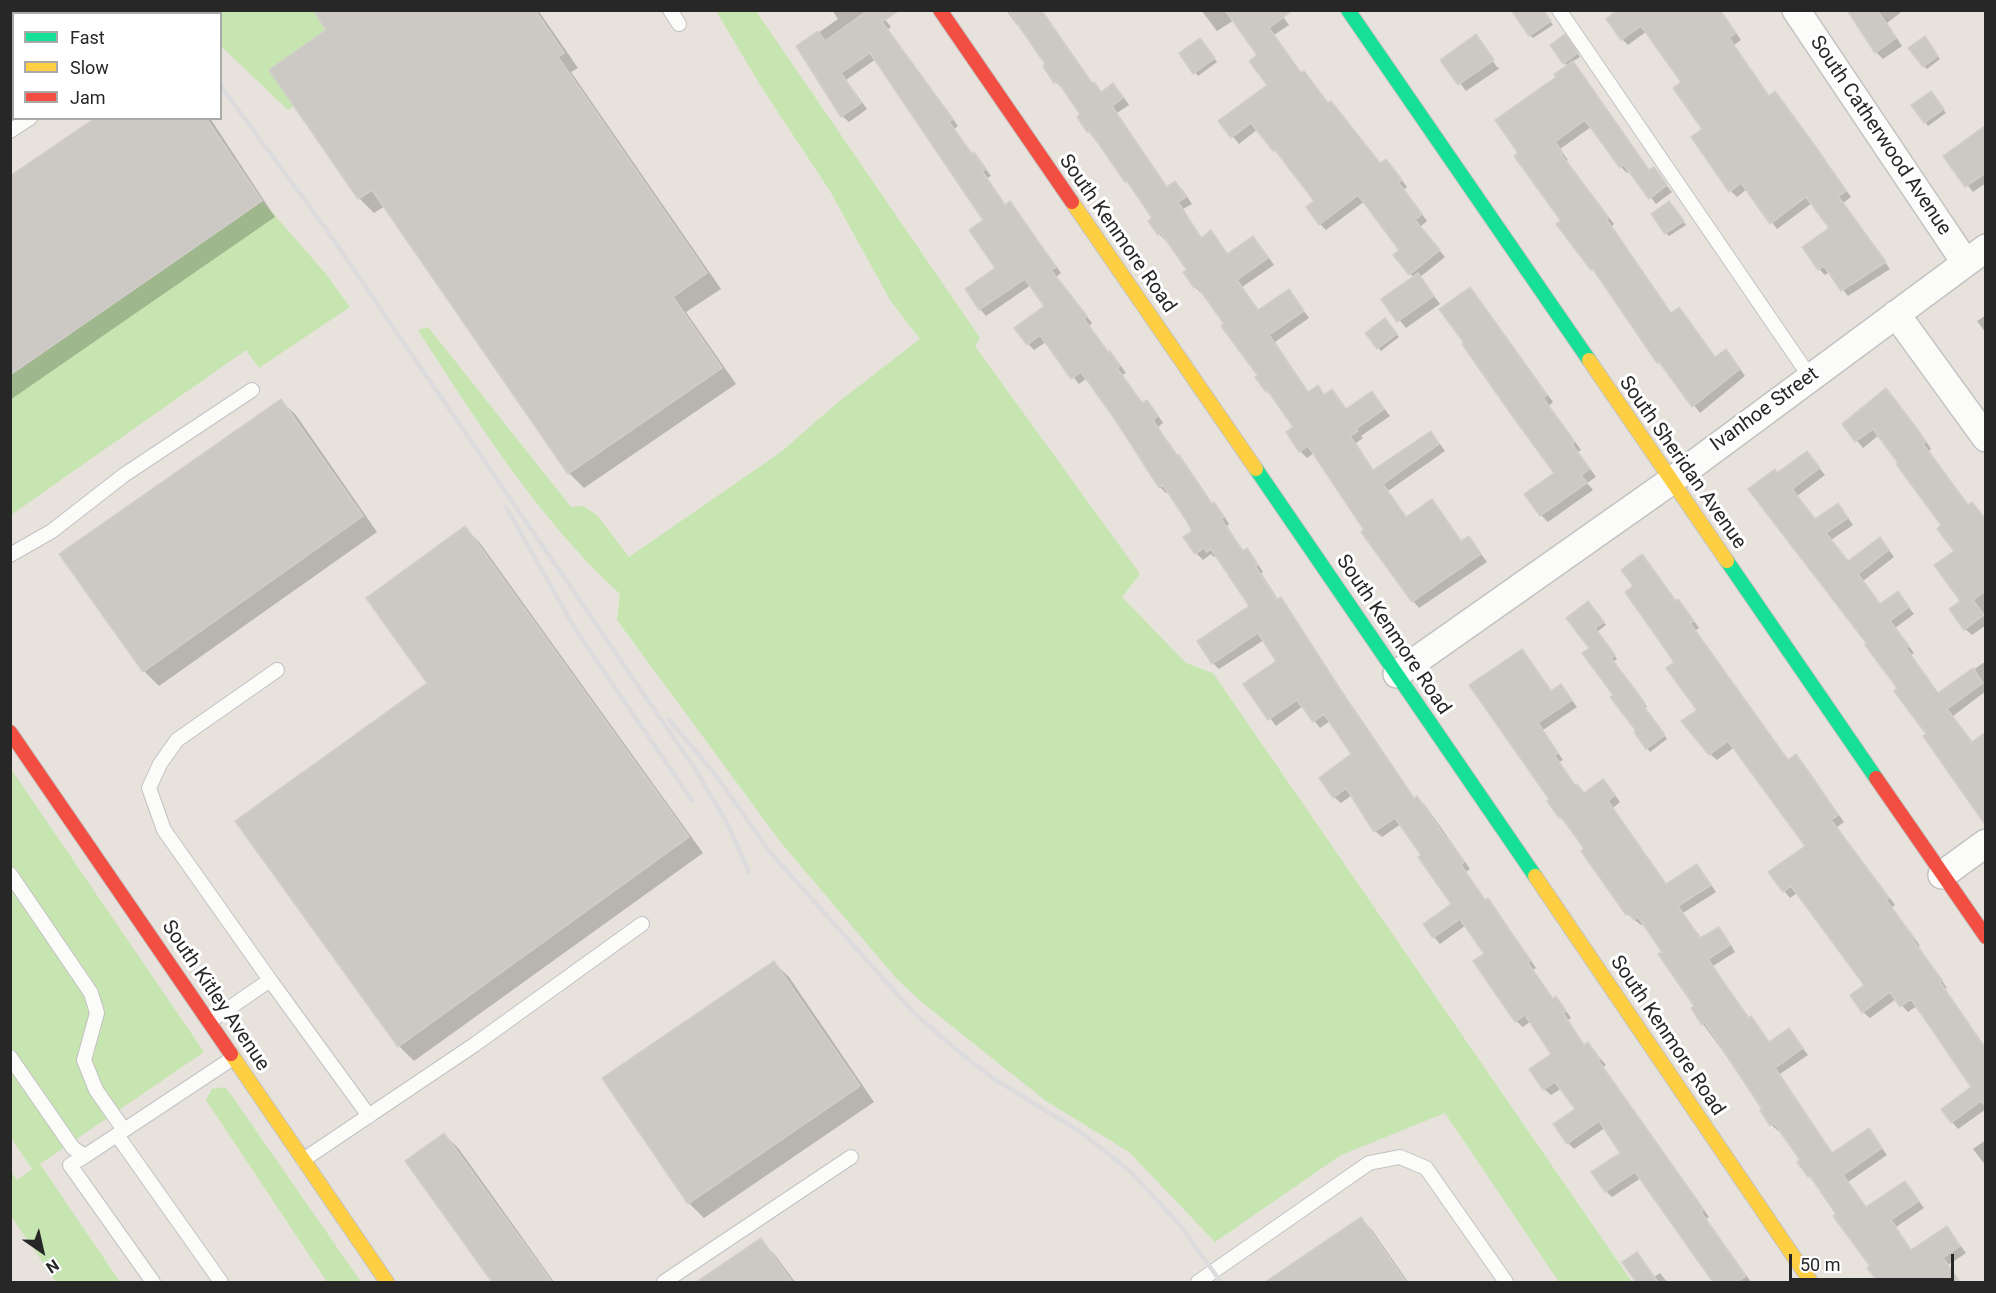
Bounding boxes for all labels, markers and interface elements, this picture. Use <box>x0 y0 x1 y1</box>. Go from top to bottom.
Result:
legend <box>12 12 222 120</box>
text: Fast <box>70 27 105 48</box>
street label: South Catherwood Avenue <box>1804 32 1956 240</box>
text: Slow <box>70 57 109 78</box>
text: Jam <box>70 87 106 108</box>
street label: South Kenmore Road <box>1053 150 1181 318</box>
street label: Ivanhoe Street <box>1706 363 1824 457</box>
street label: South Sheridan Avenue <box>1613 372 1751 554</box>
street label: South Kenmore Road <box>1331 550 1455 720</box>
street label: South Kitley Avenue <box>156 916 274 1076</box>
street label: South Kenmore Road <box>1605 951 1729 1121</box>
north arrow <box>12 1221 72 1281</box>
scale bar <box>1792 1242 1957 1280</box>
text: 50 m <box>1800 1254 1840 1275</box>
text: N <box>42 1255 62 1277</box>

